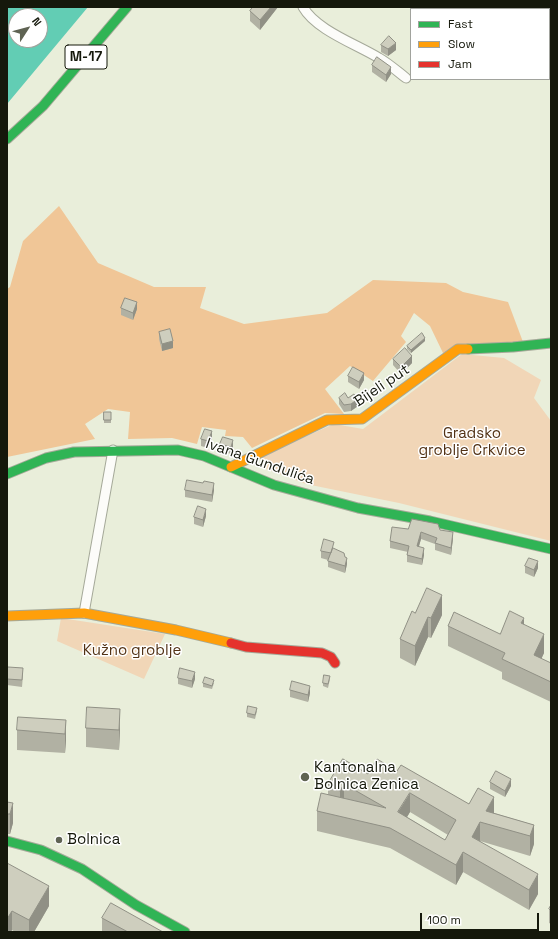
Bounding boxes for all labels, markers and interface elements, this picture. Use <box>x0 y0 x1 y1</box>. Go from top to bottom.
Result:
north arrow <box>8 8 48 48</box>
legend <box>410 8 550 80</box>
text: N <box>29 14 45 29</box>
text: Fast <box>448 16 473 32</box>
text: Slow <box>448 36 475 52</box>
road number: M-17 <box>65 45 107 69</box>
text: Jam <box>448 56 472 72</box>
street label: Bijeli put <box>351 361 413 411</box>
park label: Gradsko groblje Crkvice <box>418 425 526 460</box>
street label: Ivana Gundulića <box>203 435 317 489</box>
park label: Kužno groblje <box>83 642 181 660</box>
place label: Kantonalna Bolnica Zenica <box>314 759 419 794</box>
marker: Kantonalna Bolnica Zenica <box>299 771 311 783</box>
place label: Bolnica <box>67 831 120 849</box>
marker: Bolnica <box>54 835 64 845</box>
scale bar <box>422 905 541 931</box>
text: 100 m <box>427 912 461 928</box>

